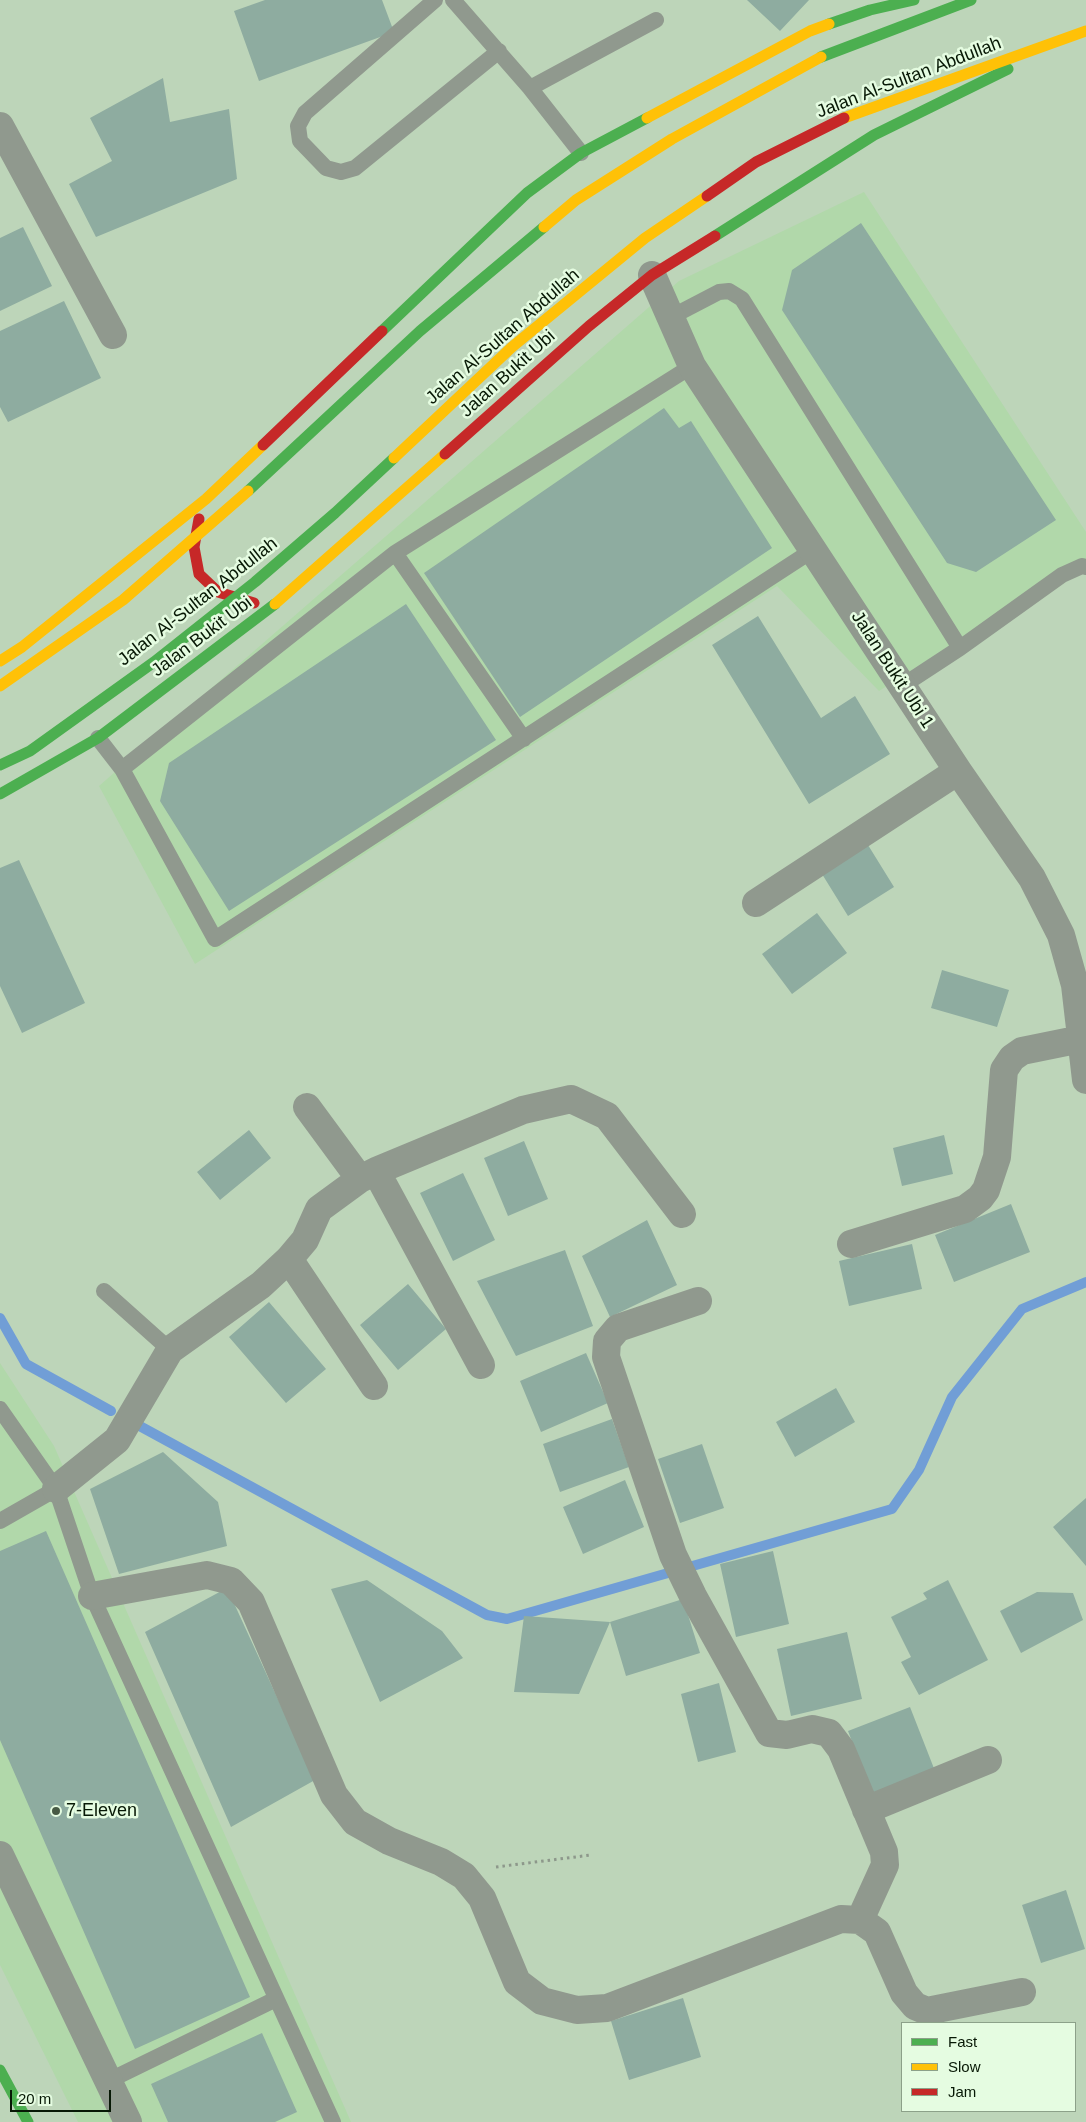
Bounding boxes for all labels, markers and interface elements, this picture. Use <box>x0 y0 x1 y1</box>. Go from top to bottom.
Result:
street label: Jalan Al-Sultan Abdullah <box>814 33 1004 123</box>
street label: Jalan Al-Sultan Abdullah <box>422 265 584 409</box>
street label: Jalan Bukit Ubi <box>456 326 560 422</box>
street label: Jalan Al-Sultan Abdullah <box>114 533 282 671</box>
street label: Jalan Bukit Ubi <box>148 592 256 682</box>
street label: Jalan Bukit Ubi 1 <box>846 607 938 733</box>
place label: 7-Eleven <box>66 1800 137 1822</box>
marker: 7-Eleven <box>50 1805 62 1817</box>
legend <box>901 2022 1076 2112</box>
text: Fast <box>948 2033 977 2050</box>
text: Slow <box>948 2058 981 2075</box>
scale bar <box>12 2080 114 2112</box>
text: Jam <box>948 2083 976 2100</box>
text: 20 m <box>18 2090 51 2107</box>

